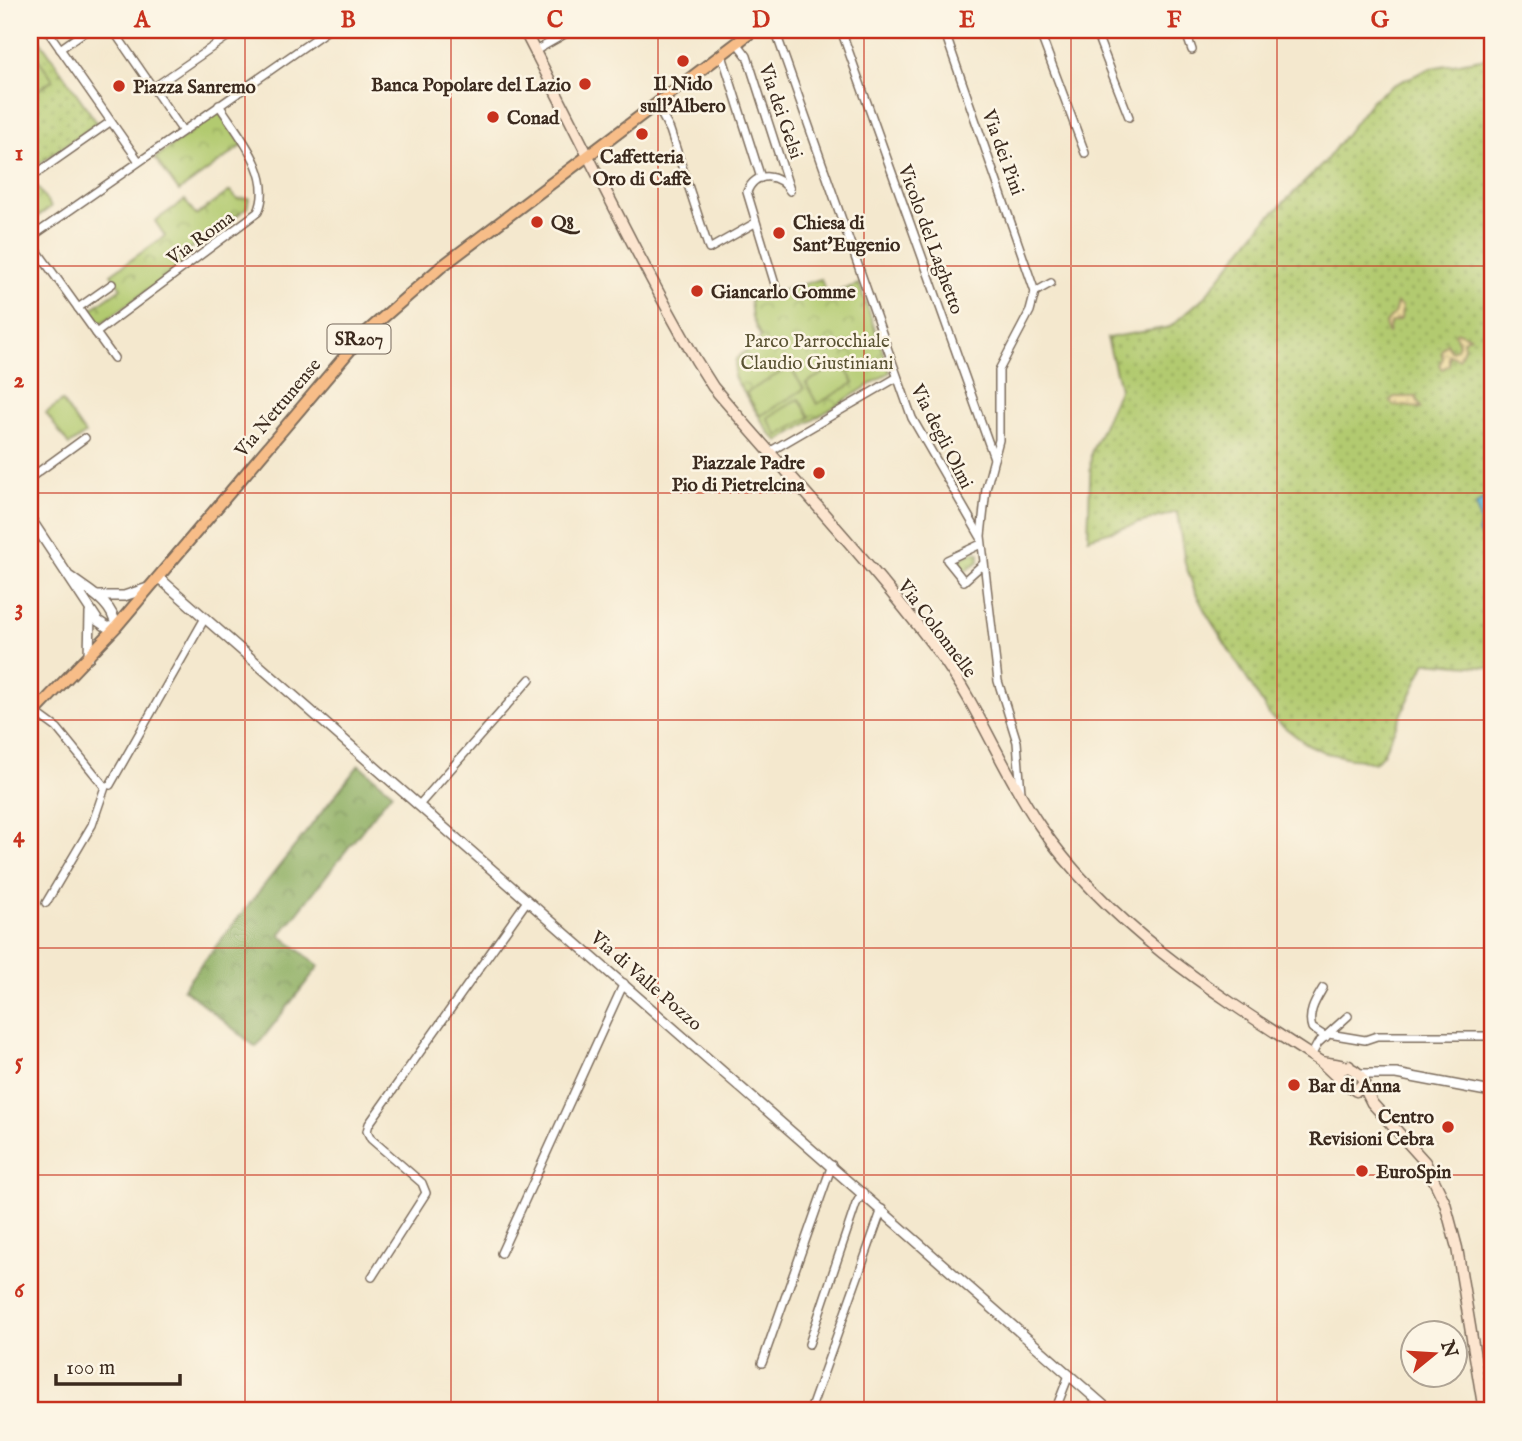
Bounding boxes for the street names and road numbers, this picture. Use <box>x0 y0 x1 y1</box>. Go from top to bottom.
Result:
street label: Via dei Gelsi <box>752 60 808 162</box>
street label: Via dei Pini <box>975 106 1029 199</box>
street label: Vicolo del Laghetto <box>892 161 968 318</box>
street label: Via Roma <box>162 206 240 272</box>
road number: SR207 <box>328 324 390 354</box>
street label: Via Nettunense <box>230 354 327 463</box>
street label: Via degli Olmi <box>904 380 978 493</box>
street label: Via Colonnelle <box>891 575 981 683</box>
street label: Via di Valle Pozzo <box>584 926 707 1037</box>

